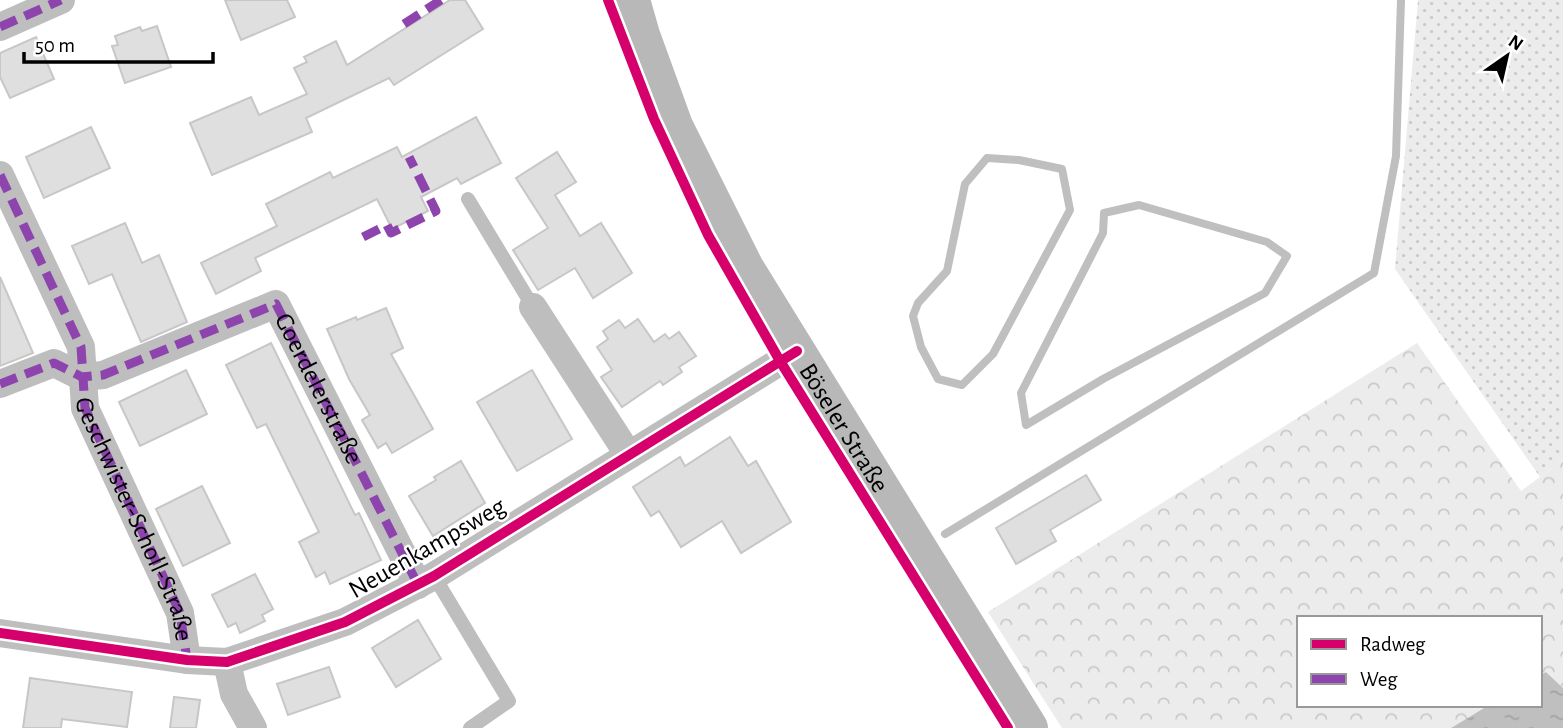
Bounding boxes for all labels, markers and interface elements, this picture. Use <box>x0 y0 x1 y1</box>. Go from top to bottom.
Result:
scale bar <box>24 21 214 65</box>
north arrow <box>1472 21 1542 91</box>
text: N <box>1505 32 1526 55</box>
text: 50 m <box>35 35 75 56</box>
street label: Goerdelerstraße <box>270 309 368 468</box>
street label: Böseler Straße <box>794 359 893 497</box>
street label: Geschwister-Scholl-Straße <box>71 397 197 643</box>
street label: Neuenkampsweg <box>344 493 510 603</box>
legend <box>1297 616 1542 707</box>
text: Radweg <box>1360 634 1426 655</box>
text: Weg <box>1360 669 1398 690</box>

